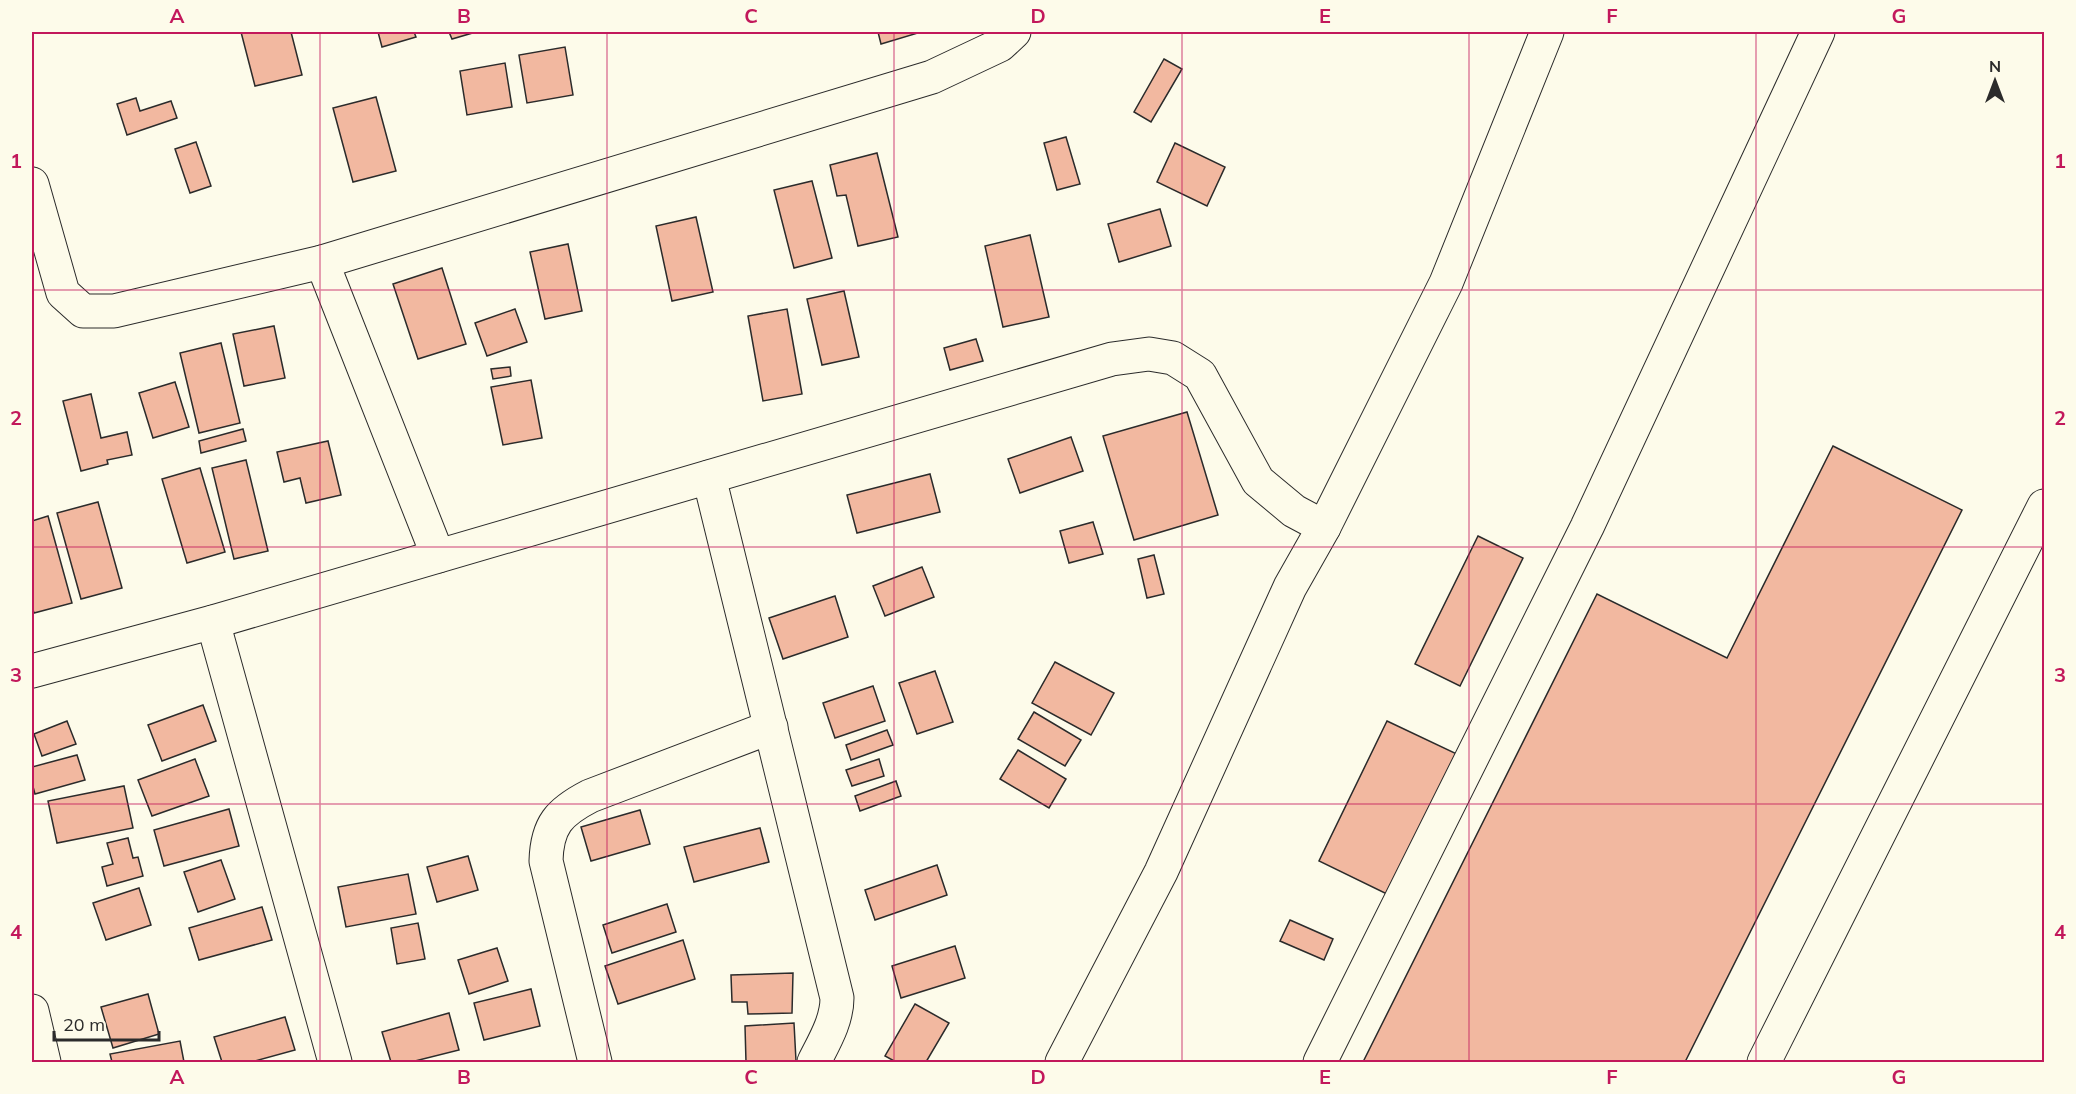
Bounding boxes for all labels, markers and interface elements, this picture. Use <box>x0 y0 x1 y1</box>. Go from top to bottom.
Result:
text: A <box>170 3 185 28</box>
text: B <box>457 3 471 28</box>
text: C <box>744 3 758 28</box>
text: D <box>1030 3 1046 28</box>
text: E <box>1319 3 1331 28</box>
text: F <box>1606 3 1618 28</box>
text: G <box>1892 3 1906 28</box>
north arrow <box>1965 51 2025 111</box>
text: N <box>1989 56 2001 76</box>
text: 1 <box>10 148 22 173</box>
text: 1 <box>2054 148 2066 173</box>
text: 2 <box>10 405 22 430</box>
text: 2 <box>2054 405 2066 430</box>
text: 3 <box>10 662 22 687</box>
text: 3 <box>2054 662 2066 687</box>
text: 4 <box>10 919 22 944</box>
text: 4 <box>2054 919 2066 944</box>
scale bar <box>54 1004 159 1042</box>
text: 20 m <box>63 1013 105 1036</box>
text: A <box>170 1064 185 1089</box>
text: B <box>457 1064 471 1089</box>
text: C <box>744 1064 758 1089</box>
text: D <box>1030 1064 1046 1089</box>
text: E <box>1319 1064 1331 1089</box>
text: F <box>1606 1064 1618 1089</box>
text: G <box>1892 1064 1906 1089</box>

